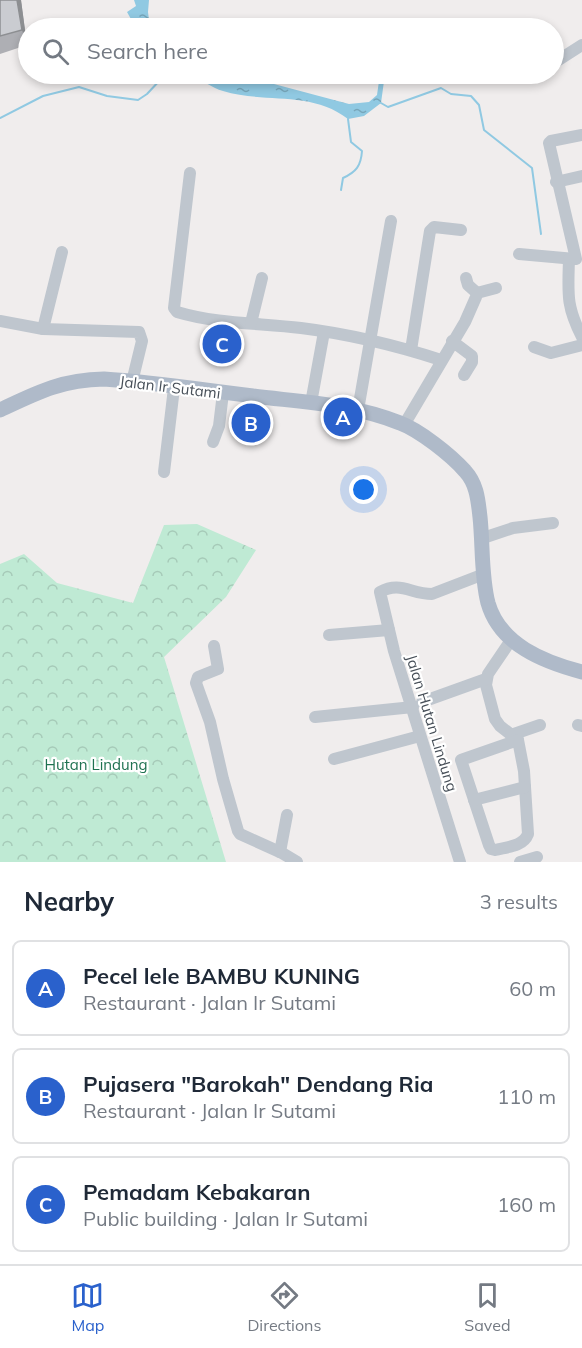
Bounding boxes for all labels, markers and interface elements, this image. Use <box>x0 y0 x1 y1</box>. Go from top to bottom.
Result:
search box <box>18 18 564 84</box>
icon: search <box>39 35 72 68</box>
text: Search here <box>87 37 208 65</box>
pin: C <box>202 322 242 366</box>
street label: Jalan Ir Sutami <box>118 371 222 403</box>
pin: A <box>324 394 362 440</box>
pin: B <box>232 400 270 446</box>
your location <box>349 475 378 504</box>
street label: Jalan Hutan Lindung <box>402 652 462 794</box>
park label: Hutan Lindung <box>44 755 148 774</box>
text: Nearby <box>24 885 114 918</box>
text: 3 results <box>480 889 558 914</box>
text: Pecel lele BAMBU KUNING <box>83 962 360 990</box>
text: A <box>38 976 53 1001</box>
text: 60 m <box>509 976 556 1001</box>
text: Restaurant · Jalan Ir Sutami <box>83 990 336 1015</box>
text: Pujasera "Barokah" Dendang Ria <box>83 1070 433 1098</box>
text: B <box>39 1084 52 1109</box>
text: 110 m <box>497 1084 556 1109</box>
text: Restaurant · Jalan Ir Sutami <box>83 1098 336 1123</box>
text: Pemadam Kebakaran <box>83 1178 310 1206</box>
text: C <box>39 1192 52 1217</box>
text: 160 m <box>497 1192 556 1217</box>
text: Public building · Jalan Ir Sutami <box>83 1206 368 1231</box>
tab: Map <box>71 1279 104 1335</box>
tab: Directions <box>247 1279 321 1335</box>
tab: Saved <box>464 1279 511 1335</box>

